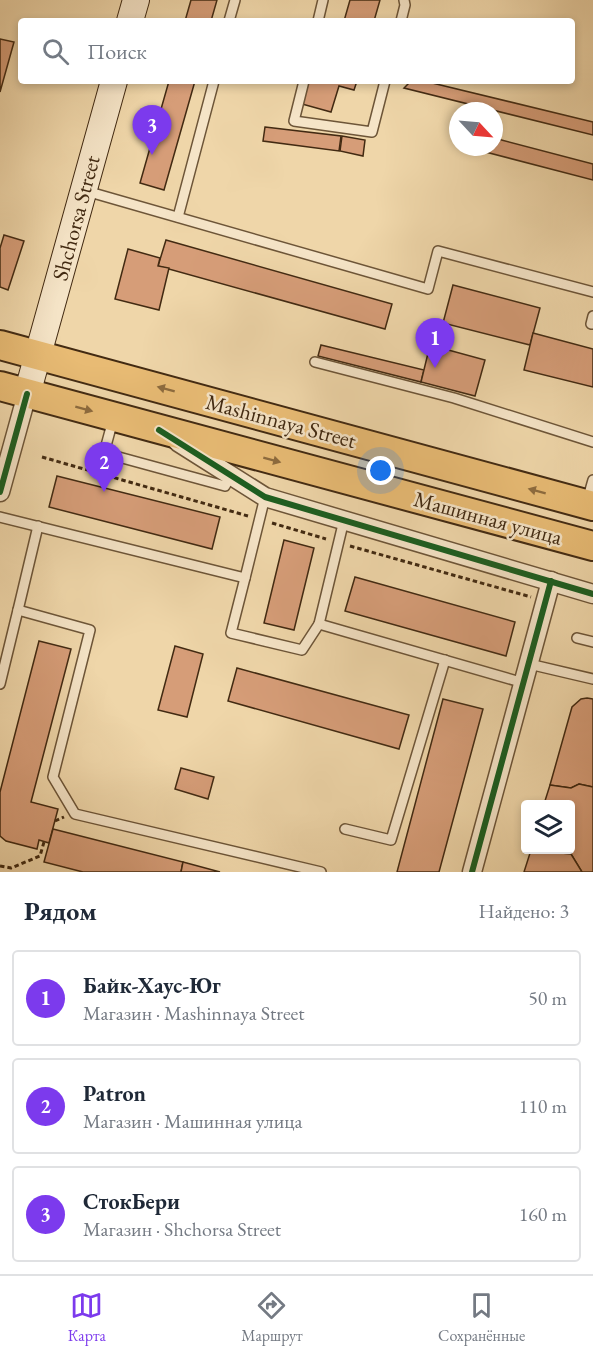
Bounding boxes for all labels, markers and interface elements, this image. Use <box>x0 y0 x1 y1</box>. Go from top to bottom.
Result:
search box <box>18 18 575 84</box>
icon: search <box>39 35 72 68</box>
text: Поиск <box>87 37 147 66</box>
north arrow <box>449 102 503 156</box>
pin: 3 <box>132 106 172 155</box>
street label: Shchorsa Street <box>45 152 107 284</box>
pin: 1 <box>416 318 454 368</box>
one-way arrow <box>157 384 175 394</box>
street label: Mashinnaya Street <box>203 387 359 455</box>
one-way arrow <box>75 405 93 414</box>
pin: 2 <box>84 442 124 492</box>
one-way arrow <box>263 456 281 465</box>
your location <box>366 456 395 485</box>
street label: Машинная улица <box>411 484 566 552</box>
one-way arrow <box>527 486 545 495</box>
map controls <box>521 800 575 854</box>
button: layers <box>521 800 575 854</box>
text: Рядом <box>24 894 97 928</box>
text: Найдено: 3 <box>478 898 569 924</box>
text: Байк-Хаус-Юг <box>83 971 221 1000</box>
text: 1 <box>40 985 51 1011</box>
text: 50 m <box>528 985 567 1011</box>
text: Магазин · Mashinnaya Street <box>83 1000 305 1026</box>
text: Patron <box>83 1079 146 1108</box>
text: 2 <box>40 1093 51 1119</box>
text: 110 m <box>519 1093 567 1119</box>
text: Магазин · Машинная улица <box>83 1108 303 1134</box>
text: СтокБери <box>83 1187 180 1216</box>
text: 3 <box>40 1201 51 1227</box>
text: 160 m <box>519 1201 567 1227</box>
text: Магазин · Shchorsa Street <box>83 1216 281 1242</box>
tab: Карта <box>68 1289 106 1346</box>
tab: Маршрут <box>241 1289 303 1346</box>
tab: Сохранённые <box>438 1289 525 1346</box>

